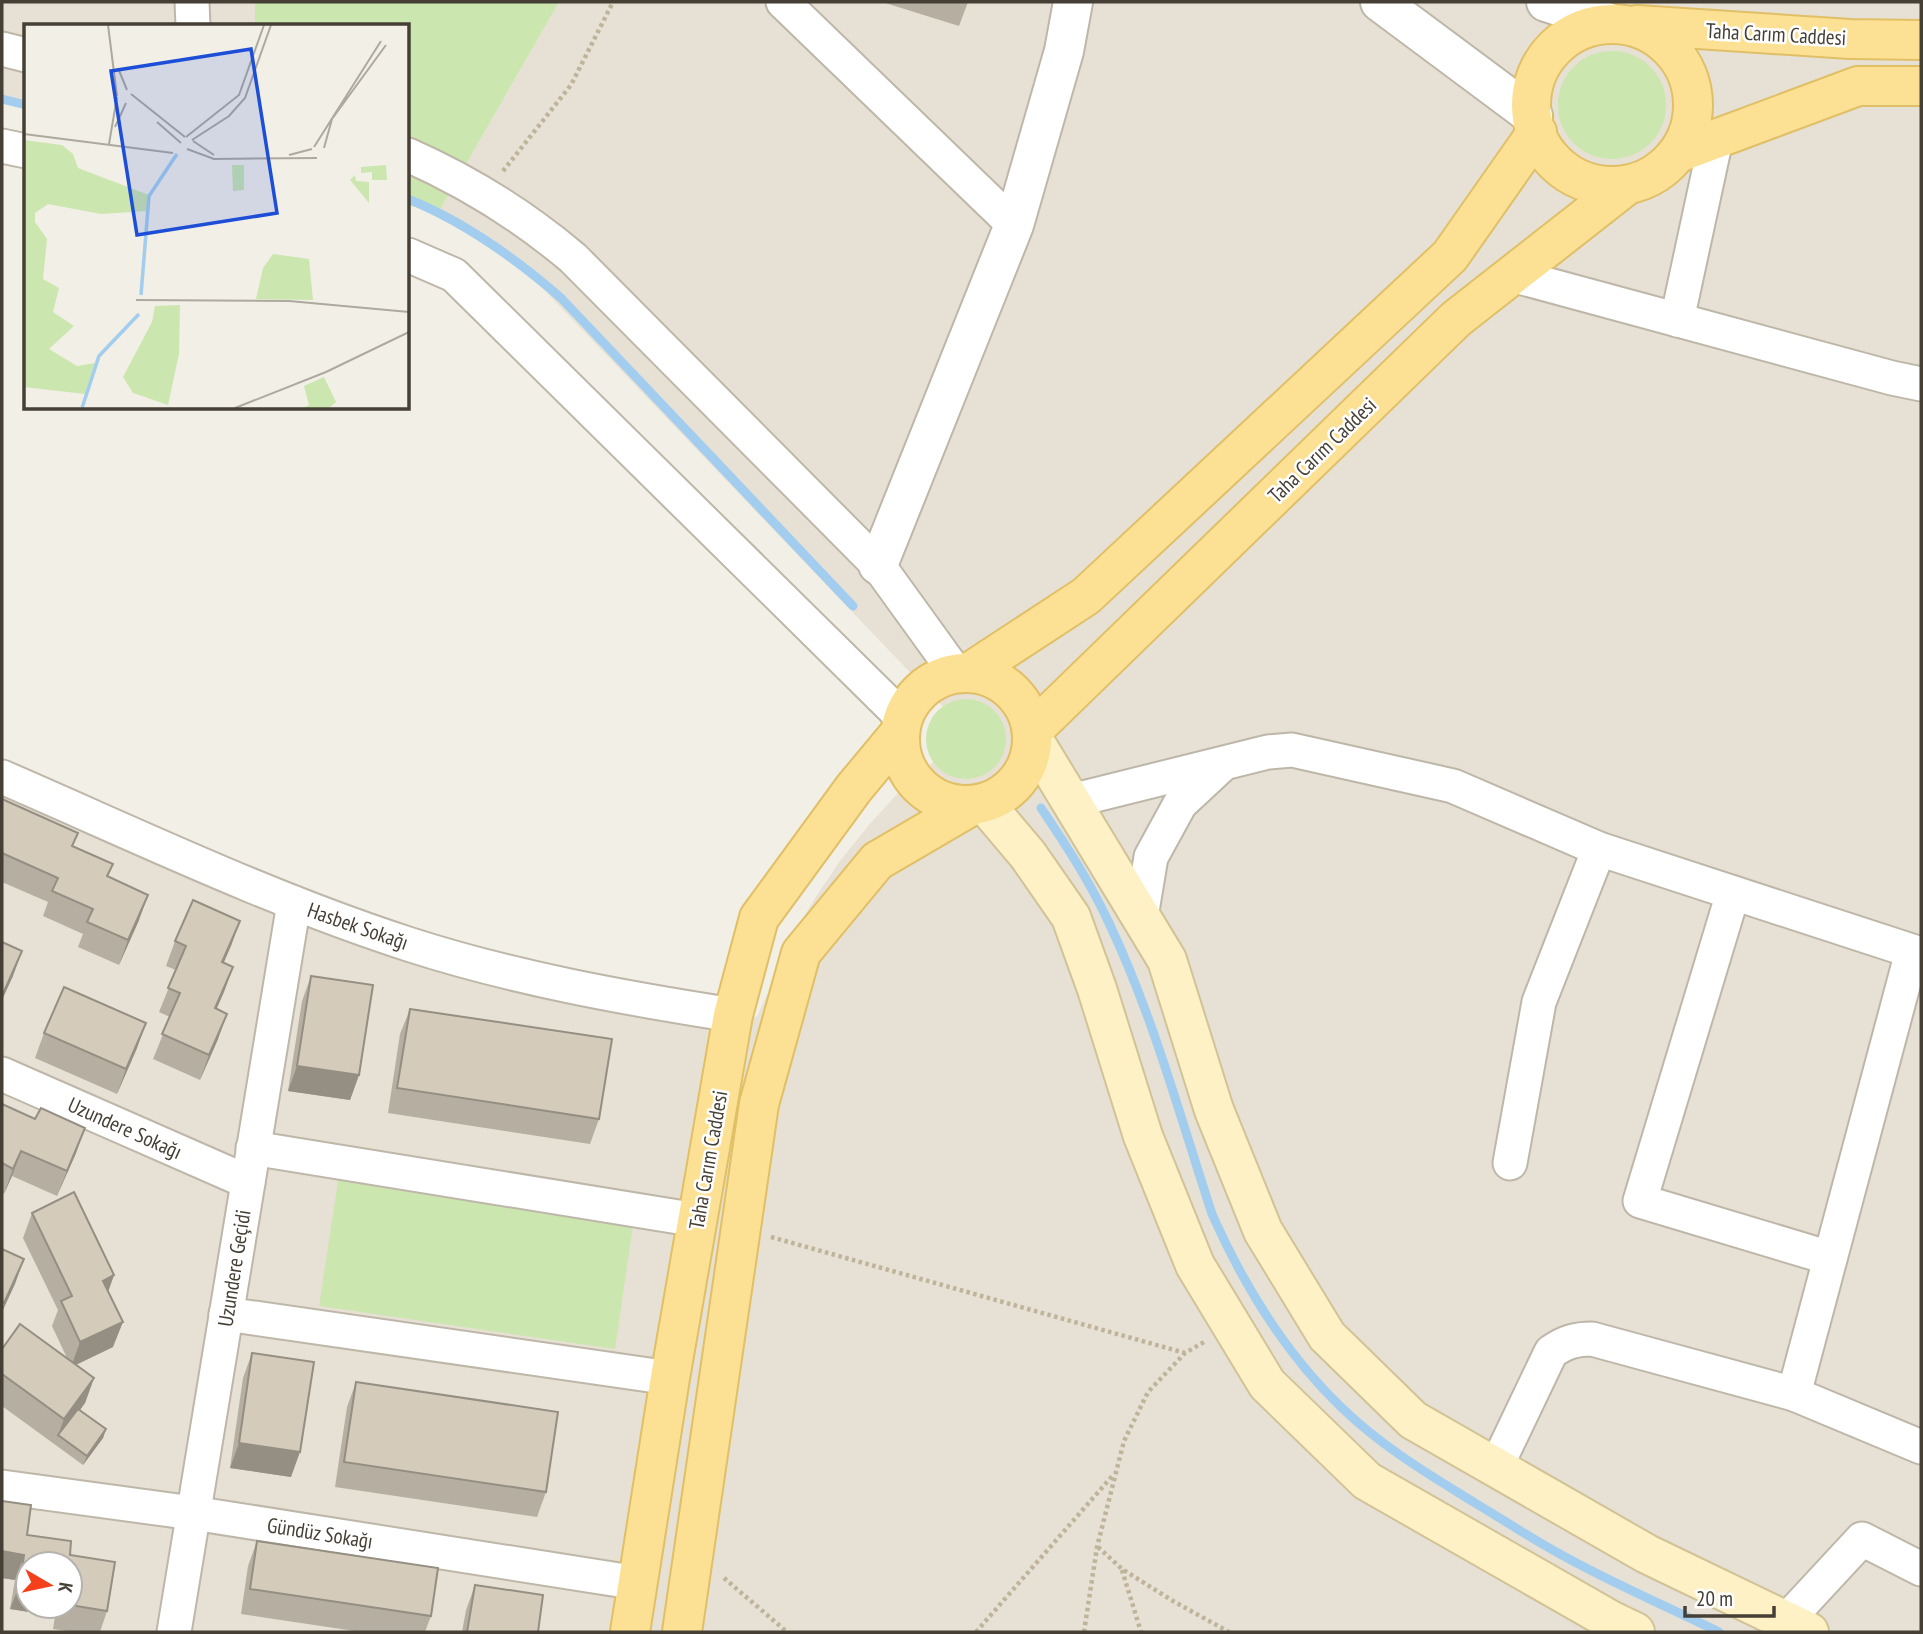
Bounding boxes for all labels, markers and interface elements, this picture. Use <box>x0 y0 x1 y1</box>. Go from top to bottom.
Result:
street label: Taha Carım Caddesi <box>1705 17 1847 51</box>
inset map <box>24 24 410 410</box>
street label: Taha Carım Caddesi <box>1262 391 1382 509</box>
street label: Hasbek Sokağı <box>304 896 412 956</box>
street label: Taha Carım Caddesi <box>683 1088 733 1232</box>
street label: Uzundere Sokağı <box>64 1091 186 1165</box>
street label: Uzundere Geçidi <box>211 1208 257 1328</box>
street label: Gündüz Sokağı <box>265 1511 375 1555</box>
north arrow <box>14 1550 84 1620</box>
scale bar <box>1685 1574 1774 1618</box>
text: K <box>53 1581 78 1595</box>
text: 20 m <box>1696 1585 1733 1612</box>

